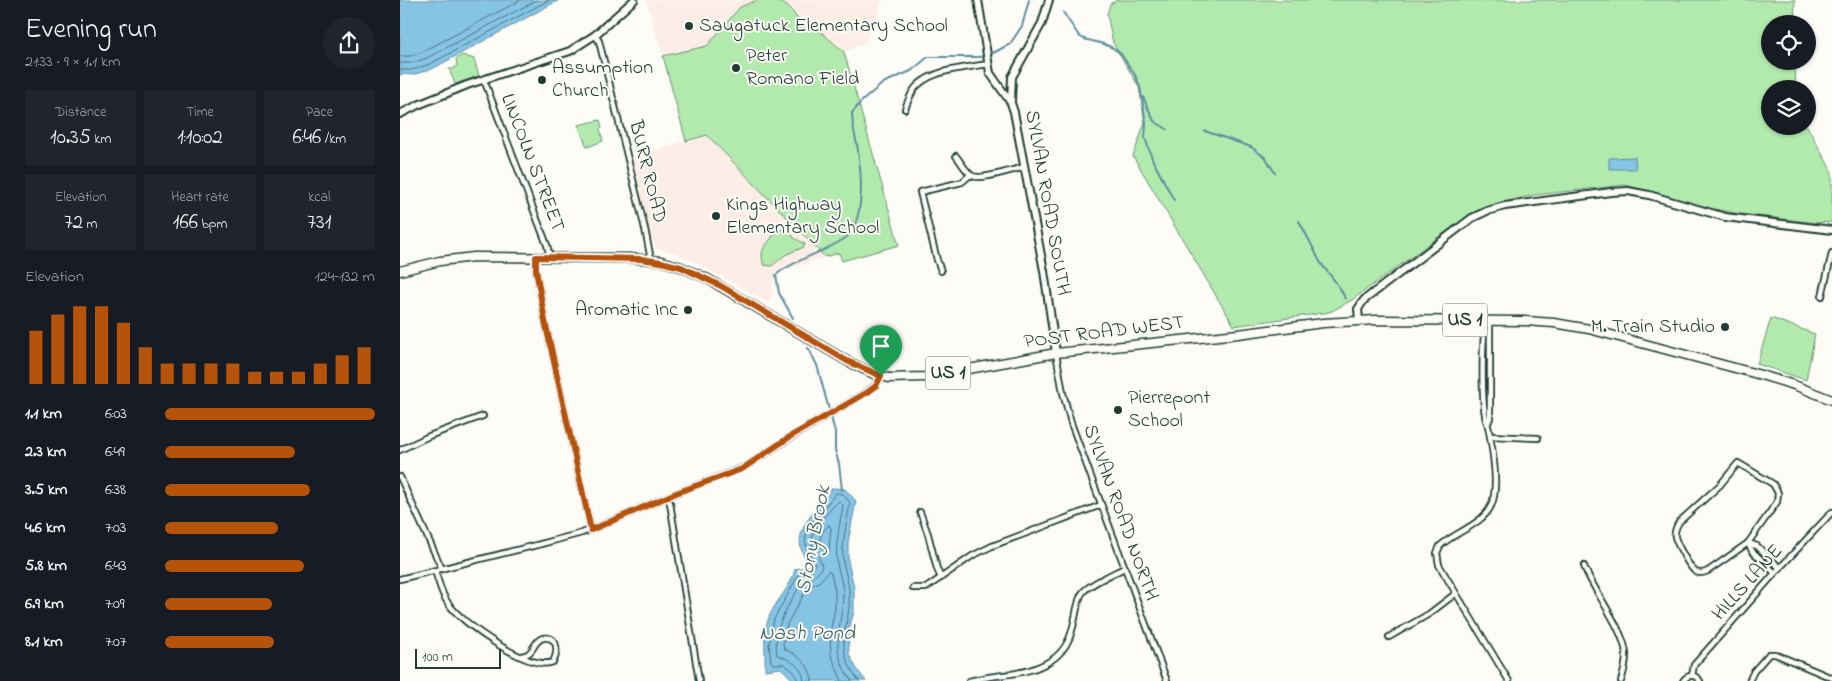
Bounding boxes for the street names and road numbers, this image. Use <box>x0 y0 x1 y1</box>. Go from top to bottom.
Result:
street label: LINCOLN STREET <box>492 90 572 236</box>
street label: SYLVAN ROAD SOUTH <box>1016 108 1078 298</box>
street label: BURR ROAD <box>620 117 674 226</box>
road number: US 1 <box>1442 304 1488 336</box>
street label: POST ROAD WEST <box>1022 309 1186 357</box>
road number: US 1 <box>926 356 970 389</box>
street label: SYLVAN ROAD NORTH <box>1075 421 1165 605</box>
street label: HILLS LANE <box>1706 538 1790 628</box>

